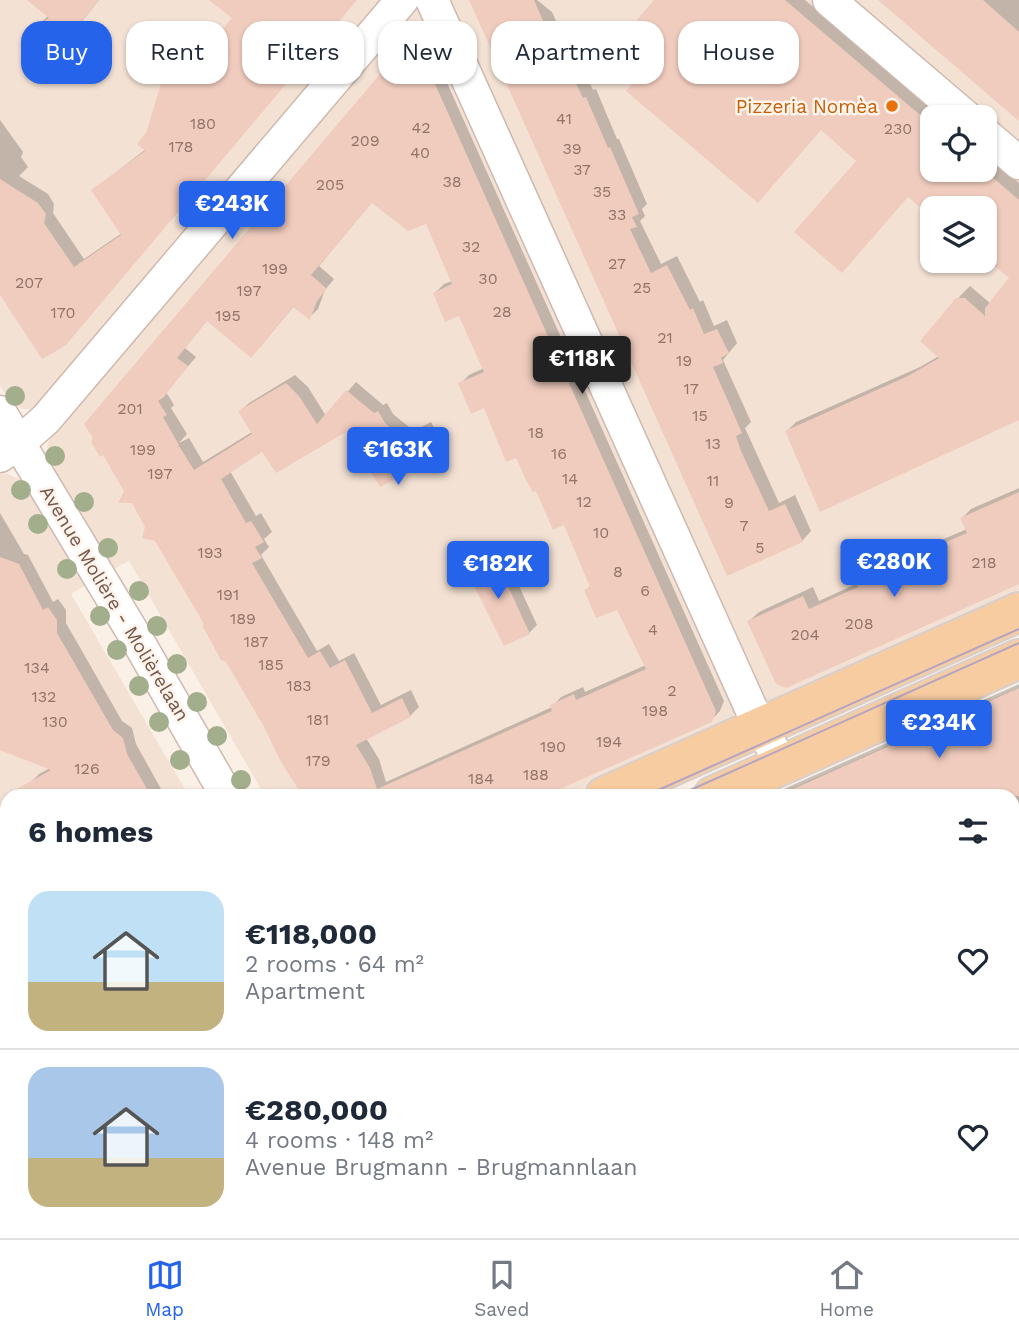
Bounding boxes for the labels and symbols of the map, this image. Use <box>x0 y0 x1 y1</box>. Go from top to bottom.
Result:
place label: Pizzeria Nomèa <box>736 95 878 118</box>
marker: Pizzeria Nomèa <box>884 98 900 114</box>
house number: 41 <box>556 109 572 128</box>
house number: 180 <box>190 114 216 133</box>
house number: 42 <box>411 118 431 137</box>
house number: 230 <box>884 119 912 138</box>
house number: 209 <box>350 131 380 150</box>
house number: 178 <box>169 137 193 156</box>
house number: 39 <box>562 139 582 158</box>
house number: 40 <box>410 143 430 162</box>
house number: 37 <box>573 160 591 179</box>
house number: 38 <box>442 172 462 191</box>
house number: 205 <box>316 175 344 194</box>
pin: €243K <box>183 182 281 241</box>
house number: 35 <box>593 182 611 201</box>
house number: 33 <box>608 205 626 224</box>
house number: 32 <box>462 237 480 256</box>
house number: 27 <box>608 254 626 273</box>
house number: 199 <box>262 259 288 278</box>
house number: 30 <box>478 269 498 288</box>
house number: 207 <box>15 273 43 292</box>
house number: 25 <box>633 278 651 297</box>
house number: 197 <box>237 281 261 300</box>
house number: 28 <box>492 302 512 321</box>
house number: 170 <box>51 303 75 322</box>
house number: 195 <box>215 306 241 325</box>
house number: 21 <box>657 328 673 347</box>
pin: €118K <box>533 336 631 396</box>
house number: 19 <box>676 351 692 370</box>
house number: 17 <box>683 379 699 398</box>
house number: 201 <box>117 399 143 418</box>
house number: 15 <box>692 406 708 425</box>
house number: 18 <box>528 423 544 442</box>
pin: €163K <box>349 428 447 487</box>
house number: 13 <box>705 434 721 453</box>
house number: 199 <box>130 440 156 459</box>
house number: 16 <box>551 444 567 463</box>
house number: 197 <box>148 464 172 483</box>
house number: 14 <box>562 469 578 488</box>
house number: 11 <box>707 471 719 490</box>
street label: Avenue Molière - Molièrelaan <box>35 481 194 725</box>
house number: 12 <box>576 492 592 511</box>
house number: 9 <box>724 493 734 512</box>
house number: 7 <box>740 516 749 535</box>
house number: 10 <box>593 523 609 542</box>
house number: 5 <box>755 538 765 557</box>
pin: €280K <box>845 540 943 599</box>
pin: €182K <box>449 542 547 601</box>
house number: 193 <box>197 543 223 562</box>
house number: 218 <box>971 553 997 572</box>
house number: 8 <box>613 562 623 581</box>
house number: 6 <box>640 581 650 600</box>
house number: 191 <box>217 585 239 604</box>
house number: 189 <box>230 609 256 628</box>
house number: 208 <box>844 614 874 633</box>
house number: 4 <box>648 620 658 639</box>
house number: 204 <box>790 625 820 644</box>
house number: 187 <box>244 632 268 651</box>
house number: 185 <box>258 655 284 674</box>
house number: 134 <box>24 658 50 677</box>
house number: 183 <box>286 676 312 695</box>
house number: 2 <box>667 681 677 700</box>
house number: 132 <box>32 687 56 706</box>
pin: €234K <box>890 700 988 760</box>
house number: 198 <box>642 701 668 720</box>
house number: 181 <box>307 710 329 729</box>
house number: 130 <box>42 712 68 731</box>
house number: 194 <box>596 732 622 751</box>
house number: 190 <box>540 737 566 756</box>
house number: 179 <box>305 751 331 770</box>
house number: 126 <box>74 759 100 778</box>
house number: 188 <box>523 765 549 784</box>
house number: 184 <box>468 769 494 788</box>

